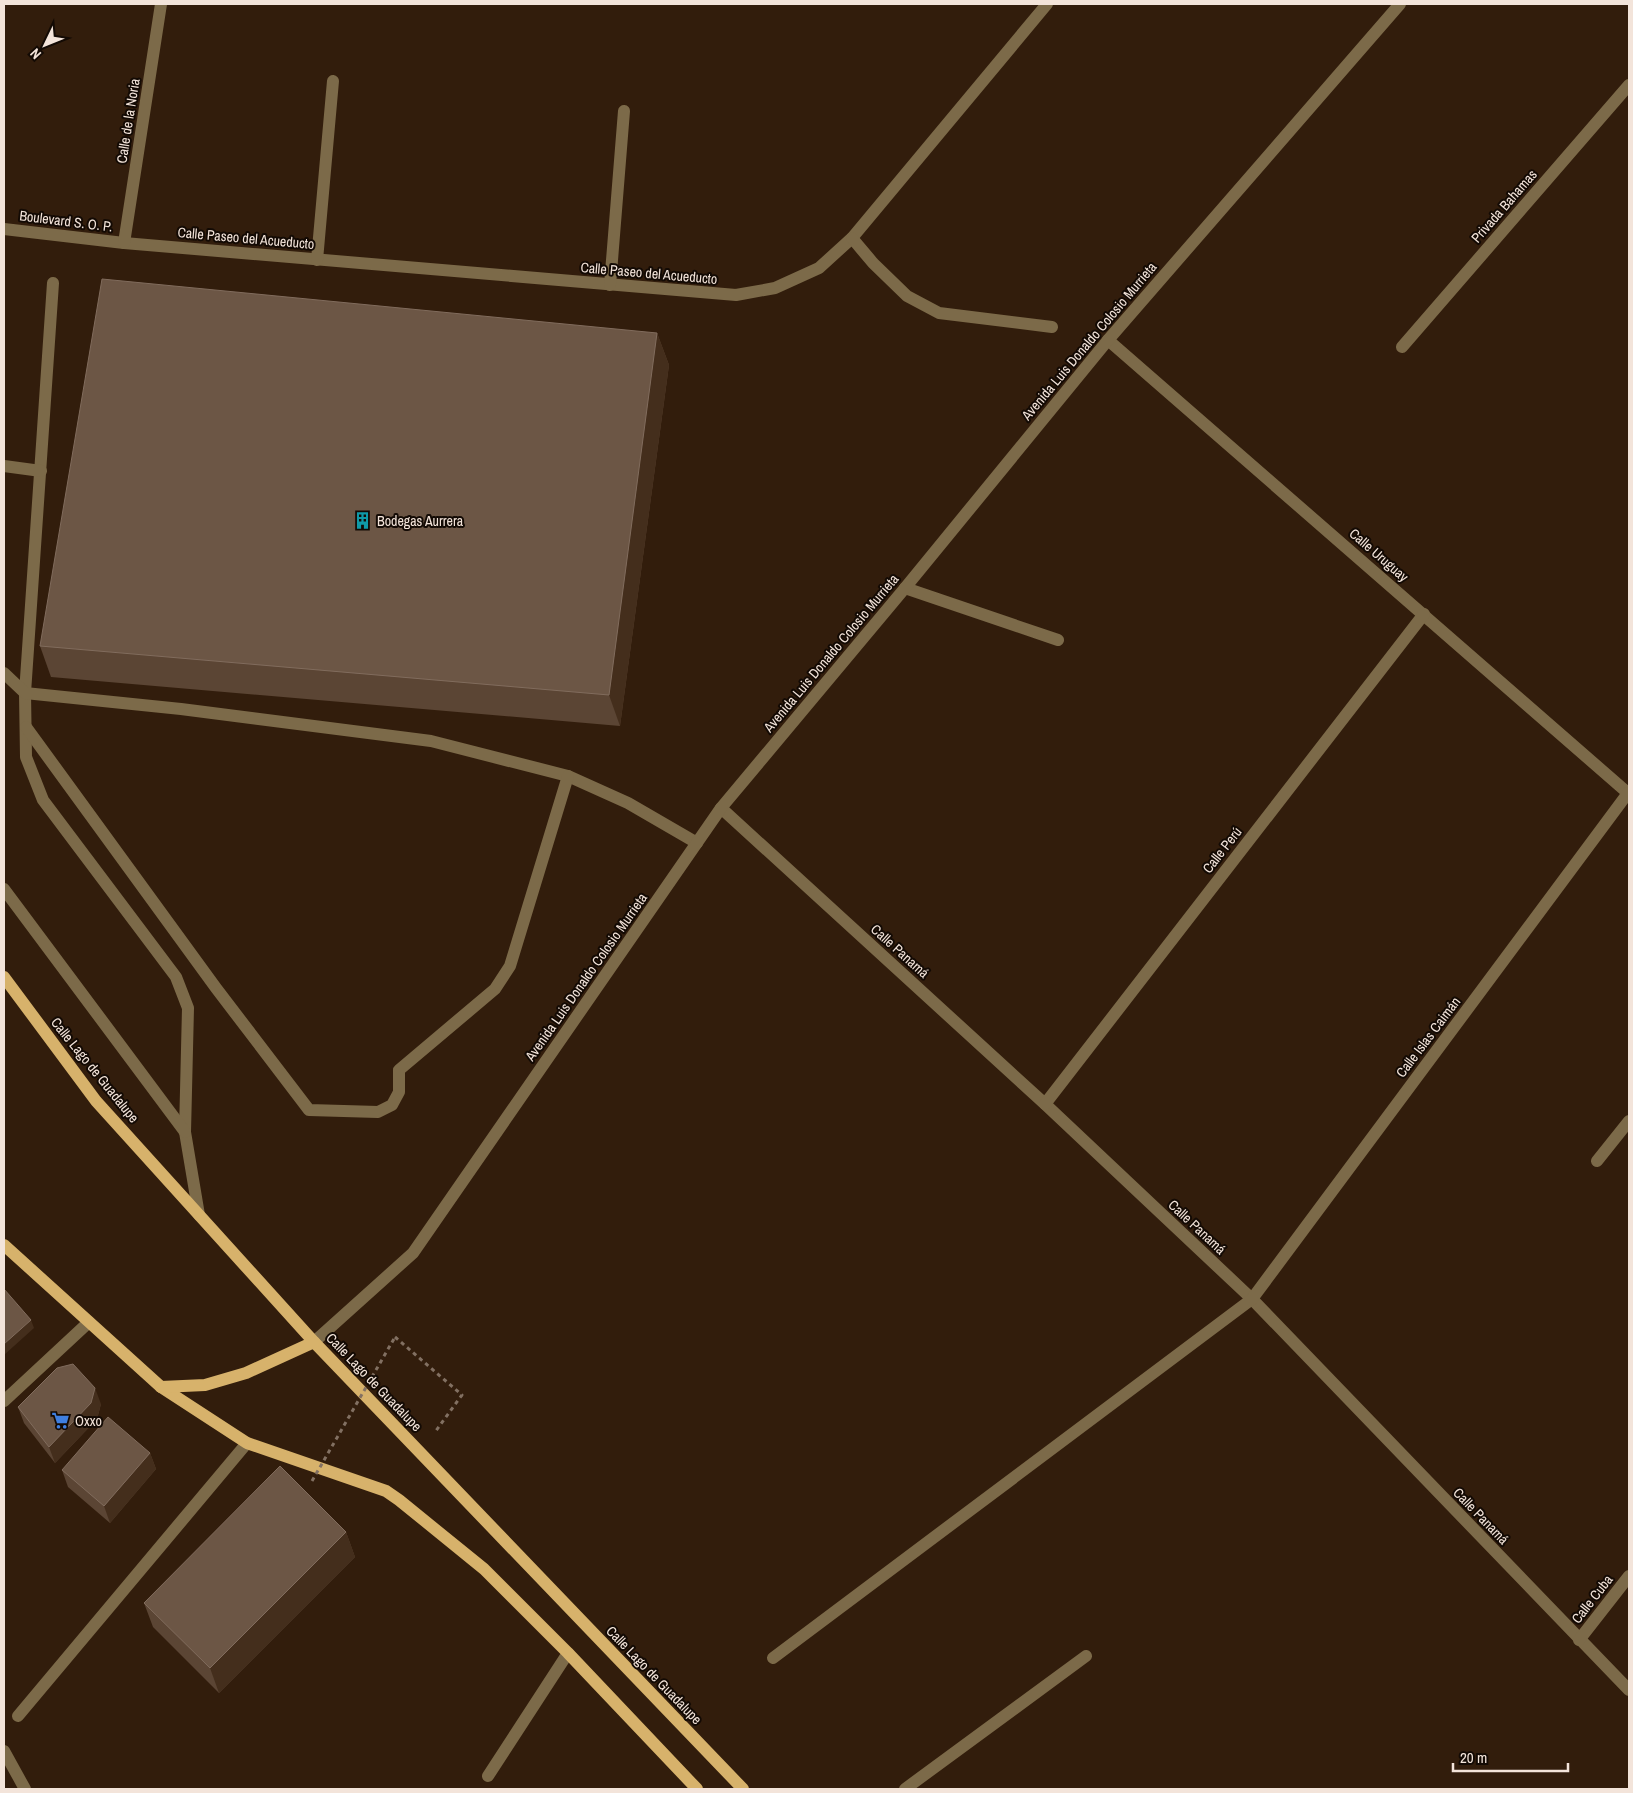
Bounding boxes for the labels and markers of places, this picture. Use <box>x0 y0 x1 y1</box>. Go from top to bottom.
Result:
building icon: Bodegas Aurrera <box>353 511 373 531</box>
place label: Bodegas Aurrera <box>377 512 464 530</box>
supermarket icon: Oxxo <box>51 1411 71 1431</box>
place label: Oxxo <box>75 1412 102 1430</box>

